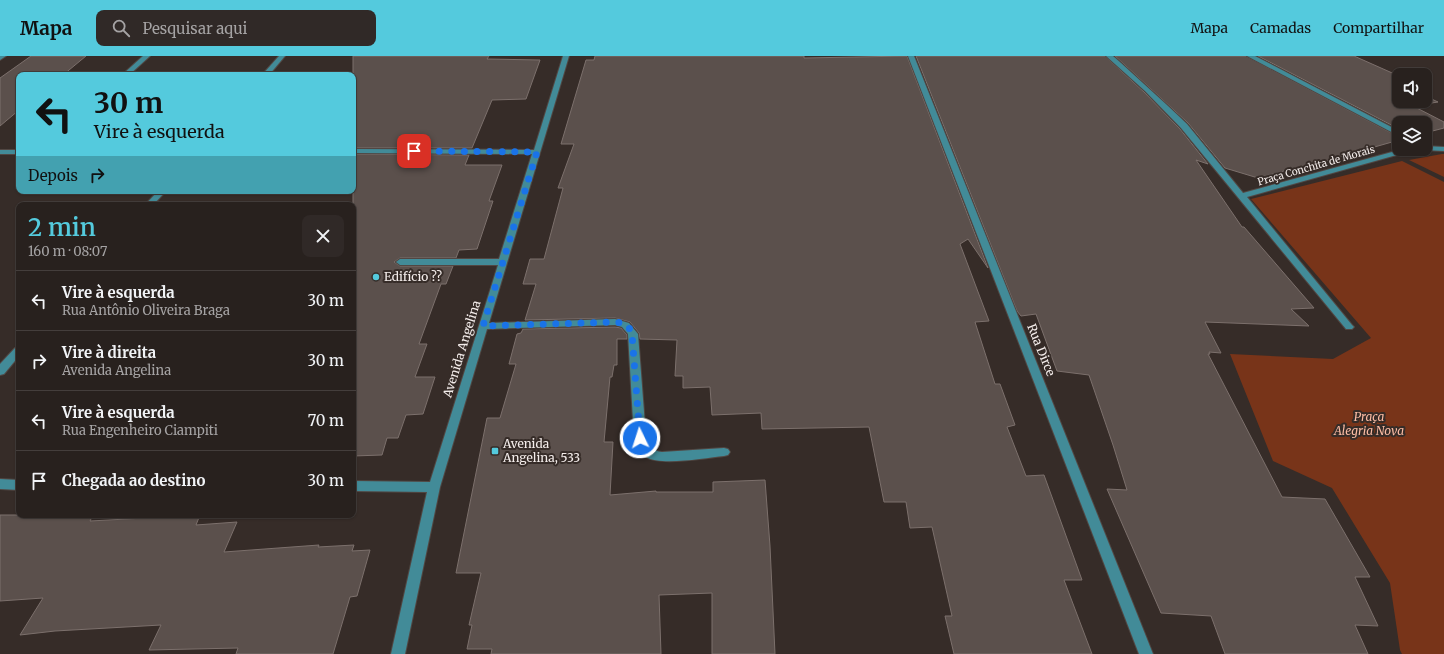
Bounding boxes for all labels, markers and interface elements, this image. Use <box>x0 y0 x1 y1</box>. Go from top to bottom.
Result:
search box <box>96 10 376 46</box>
text: Mapa <box>20 16 72 40</box>
icon: search <box>110 17 132 39</box>
text: Pesquisar aqui <box>142 19 247 38</box>
text: Mapa <box>1190 19 1228 37</box>
text: Camadas <box>1250 19 1311 37</box>
text: Compartilhar <box>1333 19 1424 37</box>
map controls <box>1392 68 1432 156</box>
button: sound <box>1392 68 1432 108</box>
text: 30 m <box>94 85 163 121</box>
icon: left <box>28 88 80 140</box>
button: layers <box>1392 116 1432 156</box>
text: Vire à esquerda <box>94 120 225 143</box>
pin <box>397 134 431 168</box>
icon: arrive <box>403 140 425 162</box>
street label: Praça Conchita de Morais <box>1256 142 1376 188</box>
icon: right <box>86 164 108 186</box>
text: Depois <box>28 166 78 185</box>
text: 2 min <box>28 212 96 243</box>
button: close <box>302 215 344 257</box>
text: 160 m · 08:07 <box>28 243 107 260</box>
place label: Edifício ?? <box>384 269 442 284</box>
marker: Edifício ?? <box>371 272 381 282</box>
text: Vire à esquerda <box>62 283 175 302</box>
icon: left <box>28 290 50 312</box>
text: 30 m <box>307 291 344 310</box>
street label: Avenida Angelina <box>439 298 484 400</box>
text: Rua Antônio Oliveira Braga <box>62 302 230 319</box>
street label: Rua Dirce <box>1024 321 1059 378</box>
text: Vire à direita <box>62 343 156 362</box>
icon: right <box>28 350 50 372</box>
text: 30 m <box>307 351 344 370</box>
text: Avenida Angelina <box>62 362 171 379</box>
text: Vire à esquerda <box>62 403 175 422</box>
park label: Praça Alegria Nova <box>1333 409 1404 438</box>
icon: left <box>28 410 50 432</box>
text: 70 m <box>308 411 344 430</box>
position arrow <box>619 417 661 459</box>
text: Rua Engenheiro Ciampiti <box>62 422 218 439</box>
place label: Avenida Angelina, 533 <box>502 436 580 465</box>
marker: Avenida Angelina, 533 <box>490 446 500 456</box>
icon: arrive <box>28 470 50 492</box>
text: Chegada ao destino <box>62 471 205 490</box>
text: 30 m <box>307 471 344 490</box>

